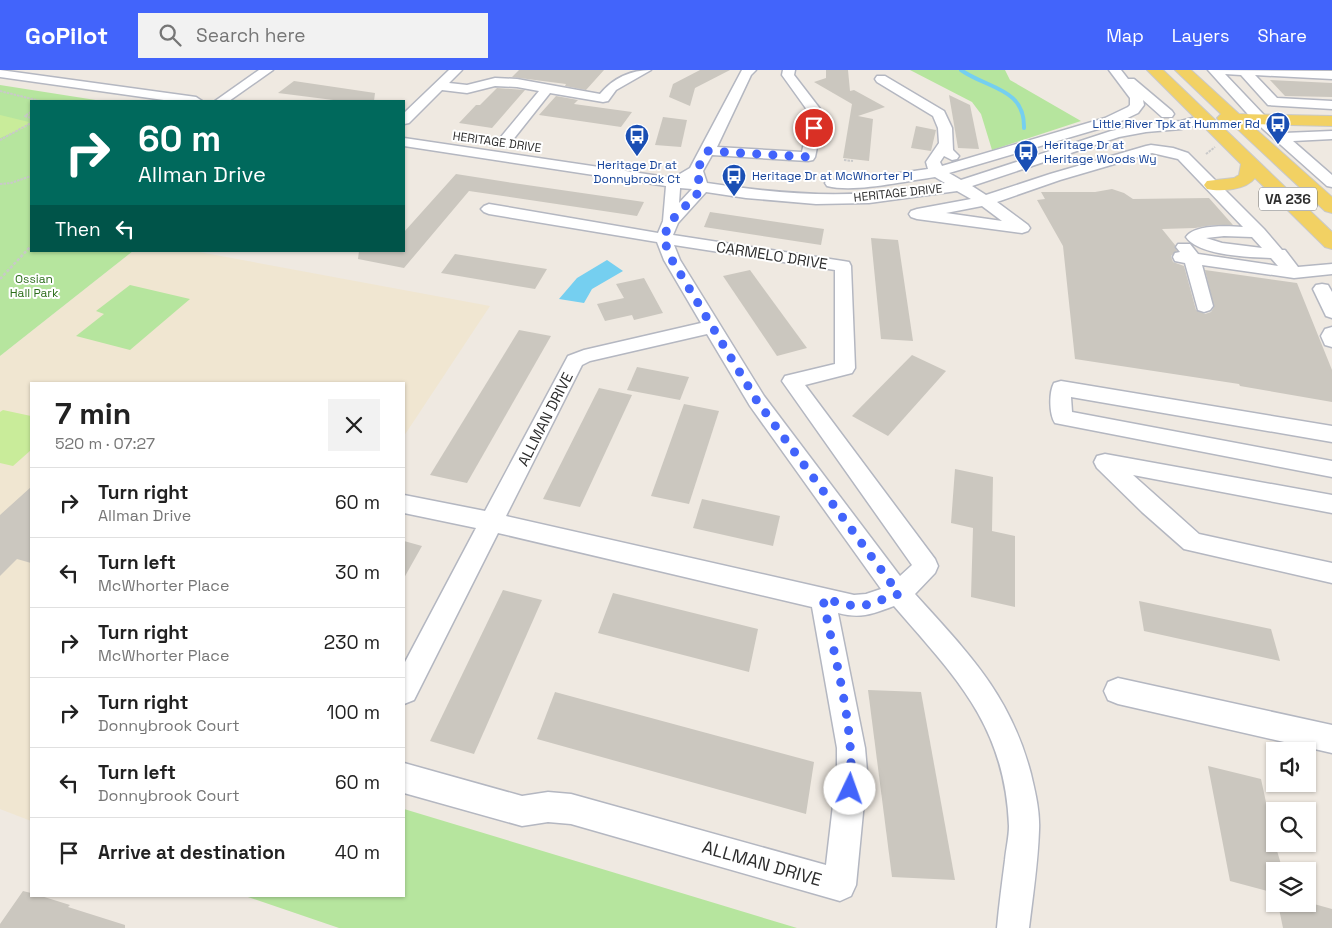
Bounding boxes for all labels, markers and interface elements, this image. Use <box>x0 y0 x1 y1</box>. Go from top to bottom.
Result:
search box <box>138 13 488 58</box>
text: GoPilot <box>25 20 108 51</box>
icon: search <box>156 21 184 49</box>
text: Search here <box>196 23 306 48</box>
text: Map <box>1106 24 1144 47</box>
text: Layers <box>1172 24 1229 47</box>
text: Share <box>1257 24 1307 47</box>
pin <box>793 107 835 149</box>
bus stop icon: Little River Tpk at Hummer Rd <box>1265 111 1291 145</box>
icon: arrive <box>800 114 828 142</box>
place label: Little River Tpk at Hummer Rd <box>1092 116 1260 132</box>
text: 60 m <box>138 117 221 161</box>
icon: right <box>55 120 120 185</box>
bus stop icon: Heritage Dr at Donnybrook Ct <box>624 123 650 157</box>
street label: HERITAGE DRIVE <box>452 128 542 156</box>
place label: Heritage Dr at Heritage Woods Wy <box>1044 137 1157 167</box>
bus stop icon: Heritage Dr at Heritage Woods Wy <box>1013 139 1039 173</box>
place label: Heritage Dr at Donnybrook Ct <box>594 157 680 187</box>
text: Allman Drive <box>138 160 266 188</box>
bus stop icon: Heritage Dr at McWhorter Pl <box>721 163 747 197</box>
place label: Heritage Dr at McWhorter Pl <box>752 168 913 184</box>
street label: HERITAGE DRIVE <box>853 180 943 206</box>
road number: VA 236 <box>1259 188 1317 210</box>
icon: left <box>111 215 139 243</box>
text: Then <box>55 217 101 242</box>
street label: CARMELO DRIVE <box>715 237 829 273</box>
park label: Ossian Hall Park <box>10 271 59 301</box>
street label: ALLMAN DRIVE <box>513 369 577 469</box>
text: 7 min <box>55 394 131 433</box>
button: close <box>328 399 380 451</box>
text: 520 m · 07:27 <box>55 433 155 454</box>
text: Turn right <box>98 480 188 505</box>
icon: right <box>55 489 83 517</box>
text: 60 m <box>335 490 380 515</box>
text: Allman Drive <box>98 505 191 526</box>
text: Turn left <box>98 550 176 575</box>
icon: left <box>55 559 83 587</box>
text: 30 m <box>335 560 380 585</box>
text: McWhorter Place <box>98 575 229 596</box>
text: Turn right <box>98 620 188 645</box>
icon: right <box>55 629 83 657</box>
text: 230 m <box>324 630 380 655</box>
text: McWhorter Place <box>98 645 229 666</box>
text: Turn right <box>98 690 188 715</box>
icon: right <box>55 699 83 727</box>
text: 100 m <box>326 700 380 725</box>
text: Donnybrook Court <box>98 715 240 736</box>
map controls <box>1266 742 1316 912</box>
button: sound <box>1266 742 1316 792</box>
text: Turn left <box>98 760 176 785</box>
position arrow <box>823 762 875 814</box>
icon: left <box>55 769 83 797</box>
text: 60 m <box>335 770 380 795</box>
text: Donnybrook Court <box>98 785 240 806</box>
button: search <box>1266 802 1316 852</box>
street label: ALLMAN DRIVE <box>699 835 825 891</box>
icon: arrive <box>55 839 83 867</box>
text: Arrive at destination <box>98 840 286 865</box>
text: 40 m <box>335 840 380 865</box>
button: layers <box>1266 862 1316 912</box>

